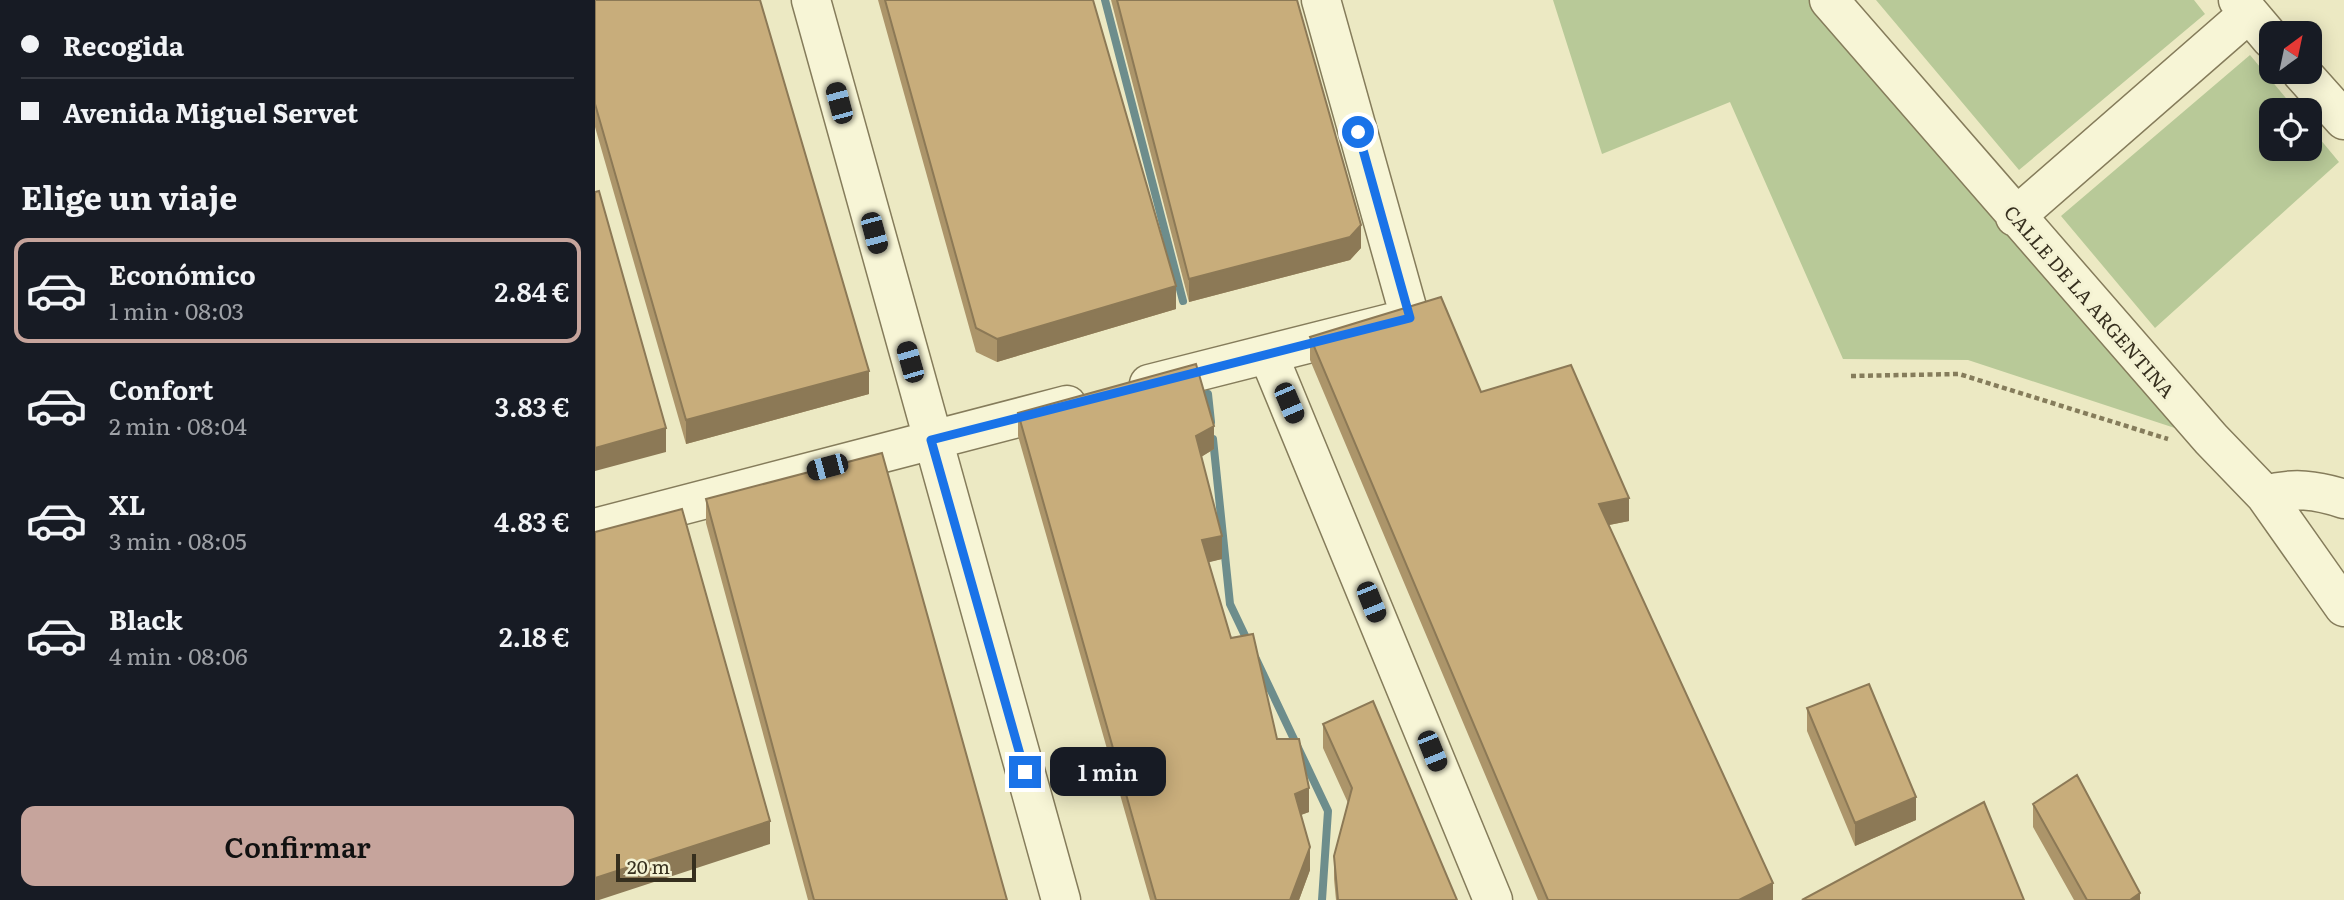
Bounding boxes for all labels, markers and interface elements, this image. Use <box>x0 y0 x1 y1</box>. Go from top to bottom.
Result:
north arrow <box>2259 21 2322 84</box>
map controls <box>2259 21 2322 161</box>
text: Recogida <box>63 25 184 64</box>
car <box>824 80 855 126</box>
text: Avenida Miguel Servet <box>63 92 358 131</box>
button: locate <box>2259 98 2322 161</box>
route start <box>1342 116 1374 148</box>
text: Elige un viaje <box>21 172 237 220</box>
street label: CALLE DE LA ARGENTINA <box>1998 199 2182 404</box>
car <box>859 210 890 256</box>
text: Económico <box>109 254 256 293</box>
icon: car <box>25 259 88 322</box>
text: 2.84 € <box>495 271 570 310</box>
text: 1 min · 08:03 <box>109 293 244 327</box>
car <box>895 339 926 385</box>
text: Confort <box>109 369 213 408</box>
icon: car <box>25 374 88 437</box>
car <box>1272 380 1307 426</box>
text: 3.83 € <box>495 386 570 425</box>
text: 2 min · 08:04 <box>109 408 247 442</box>
car <box>804 451 851 483</box>
text: XL <box>109 484 146 523</box>
icon: car <box>25 489 88 552</box>
text: 4.83 € <box>494 501 570 540</box>
text: 3 min · 08:05 <box>109 523 247 557</box>
car <box>1354 579 1389 625</box>
text: Black <box>109 599 183 638</box>
icon: car <box>25 604 88 667</box>
text: 2.18 € <box>499 616 570 655</box>
text: 4 min · 08:06 <box>109 638 248 672</box>
car <box>1415 728 1450 774</box>
callout: 1 min <box>1049 748 1165 796</box>
text: 1 min <box>1078 754 1138 788</box>
route end <box>1009 756 1041 788</box>
button: Confirmar <box>21 806 574 886</box>
scale bar <box>616 851 697 883</box>
text: 20 m <box>627 852 670 880</box>

